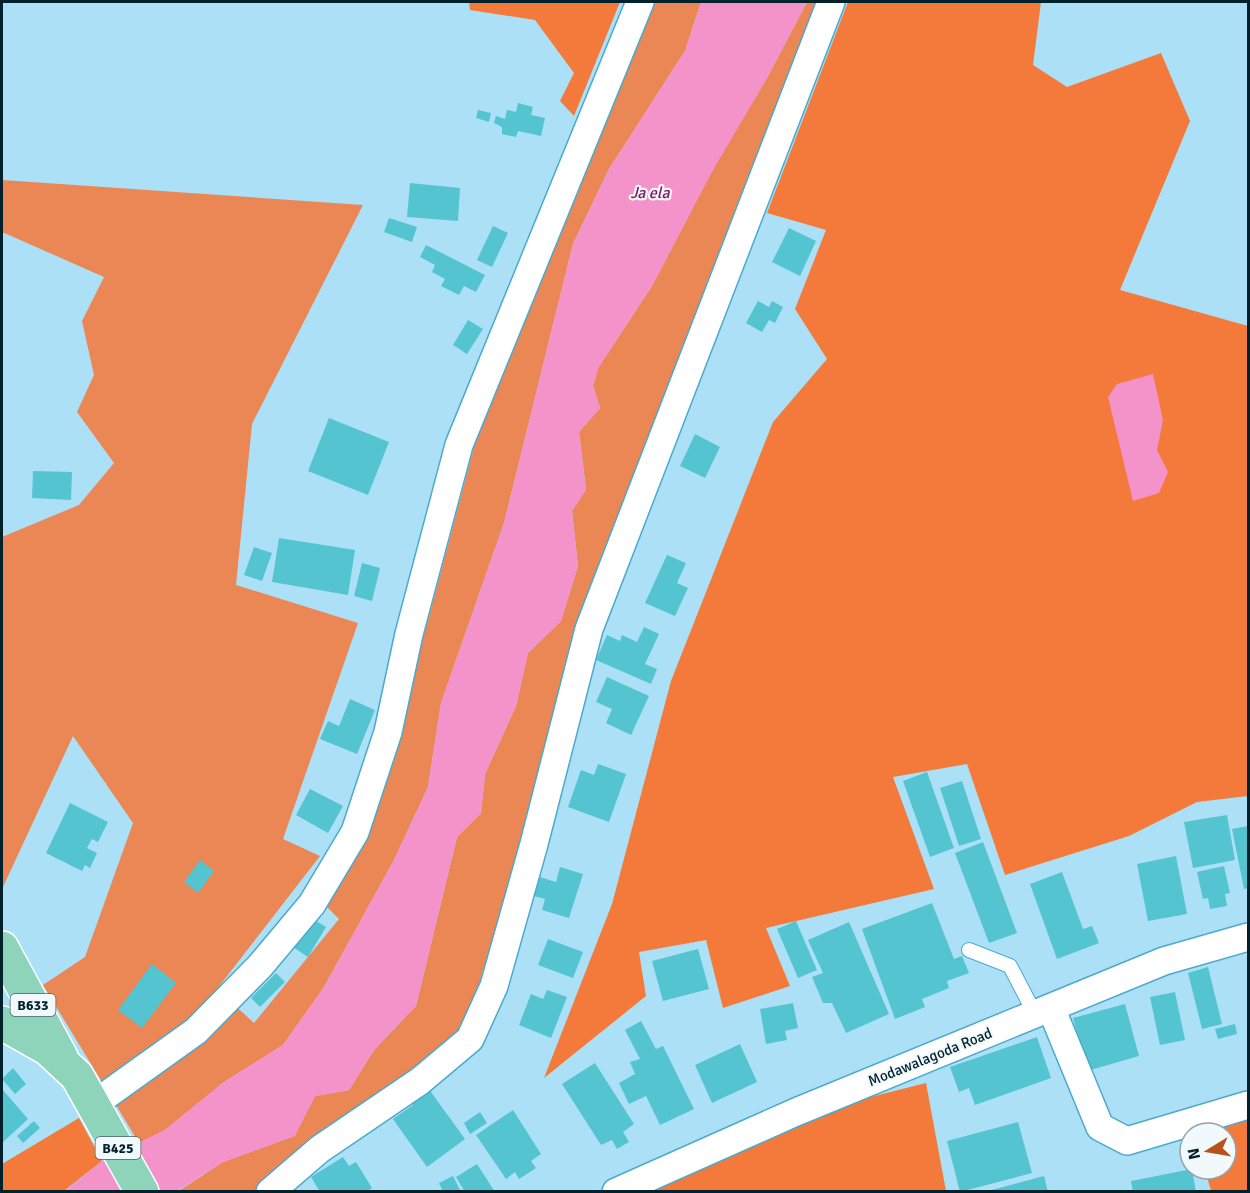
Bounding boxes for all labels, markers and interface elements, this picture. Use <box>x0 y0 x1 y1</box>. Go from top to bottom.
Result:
water label: Ja ela <box>630 183 670 203</box>
road number: B633 <box>10 994 56 1016</box>
street label: Modawalagoda Road <box>865 1024 995 1090</box>
north arrow <box>1178 1121 1238 1181</box>
road number: B425 <box>96 1137 140 1159</box>
text: N <box>1183 1146 1205 1161</box>

